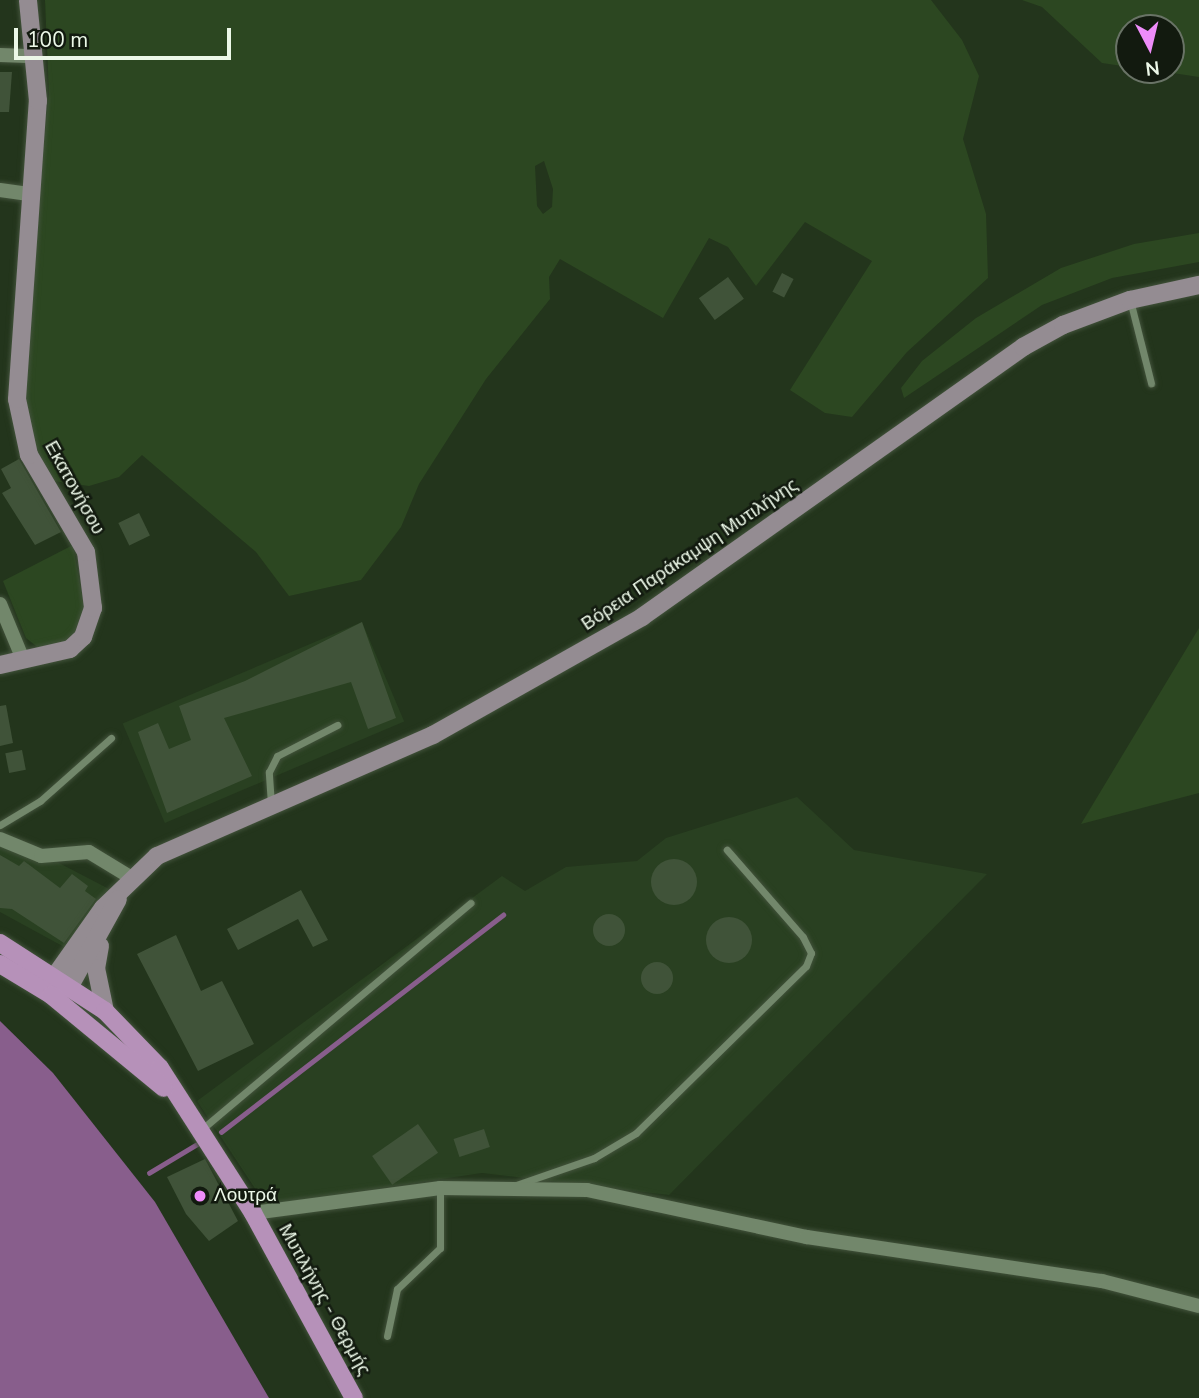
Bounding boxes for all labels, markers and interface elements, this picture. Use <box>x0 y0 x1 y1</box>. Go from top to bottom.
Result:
scale bar <box>18 14 234 58</box>
north arrow <box>1115 14 1185 84</box>
text: 100 m <box>27 26 88 54</box>
text: N <box>1144 54 1161 82</box>
street label: Εκατονήσου <box>39 437 109 539</box>
street label: Βόρεια Παράκαμψη Μυτιλήνης <box>577 474 803 636</box>
place label: Λουτρά <box>214 1185 277 1207</box>
marker: Λουτρά <box>192 1188 208 1204</box>
street label: Μυτιλήνης - Θερμής <box>273 1220 375 1380</box>

